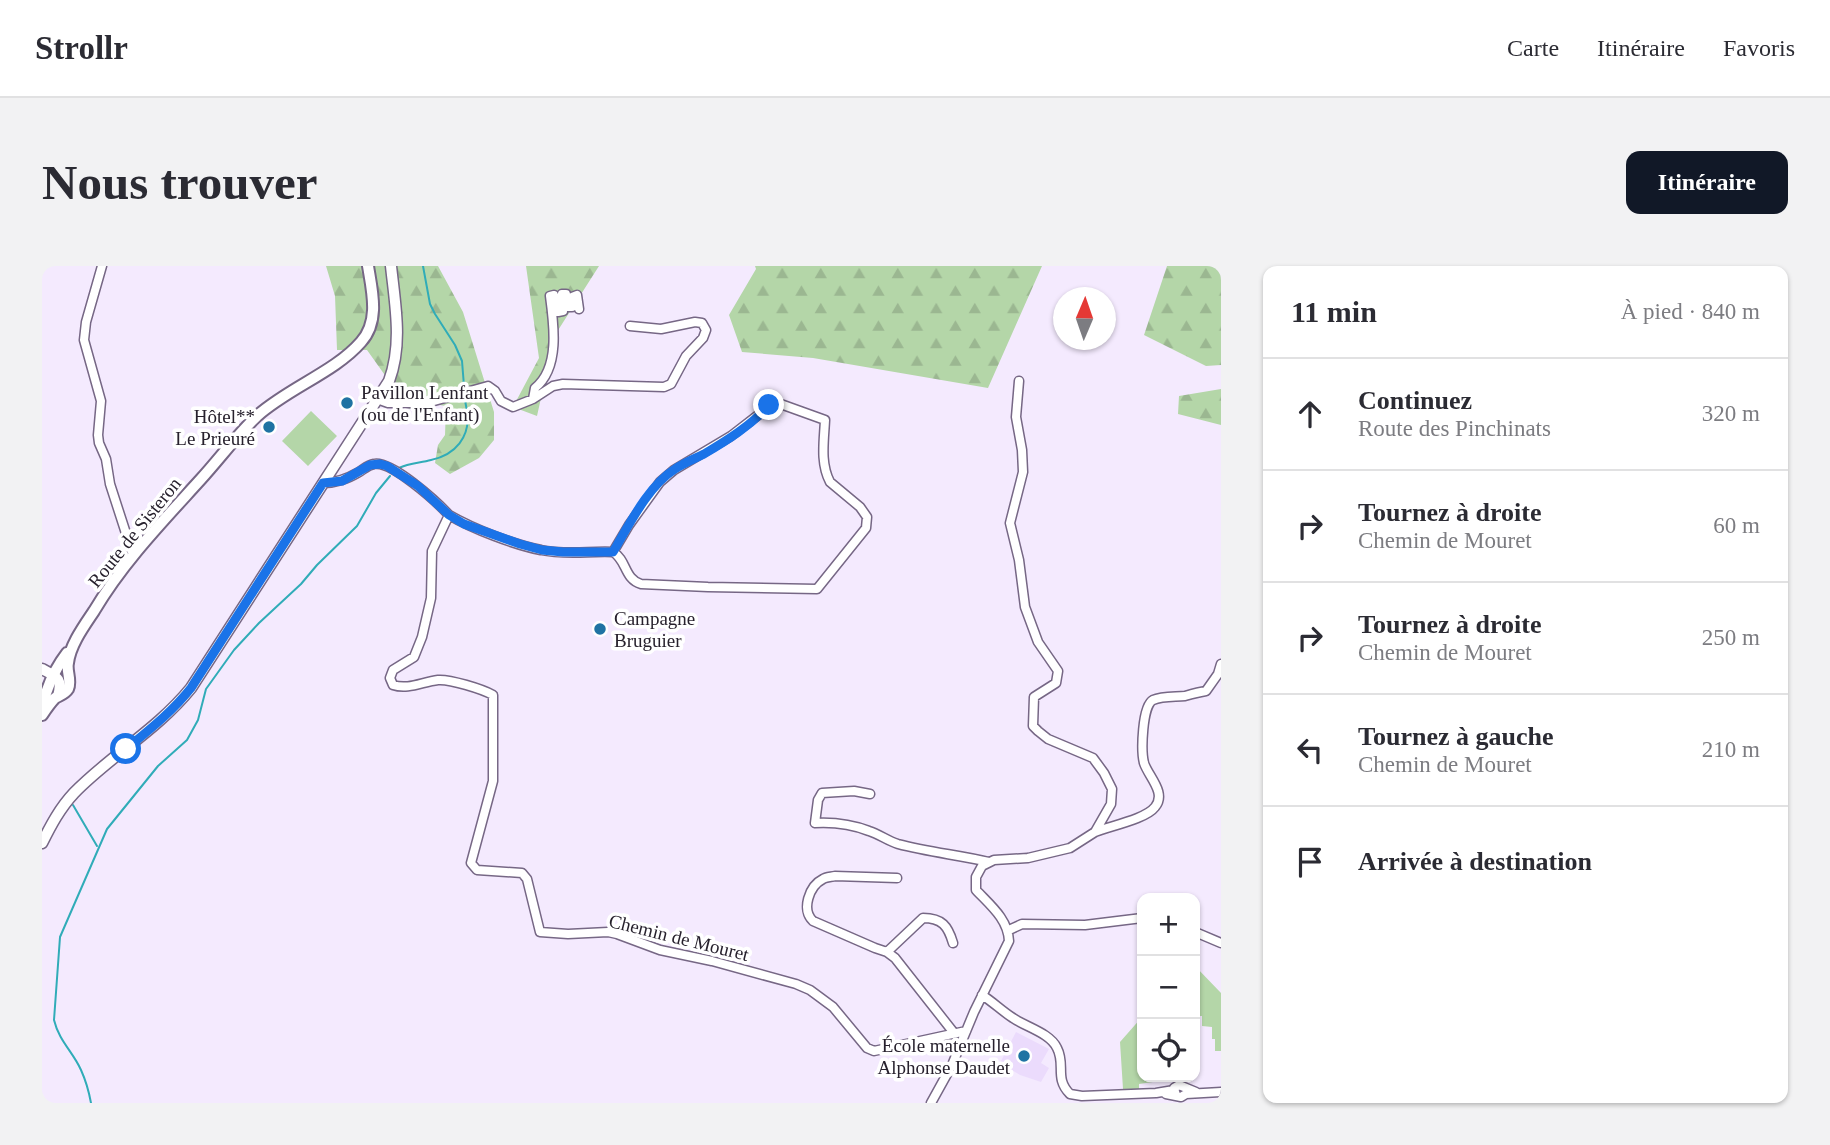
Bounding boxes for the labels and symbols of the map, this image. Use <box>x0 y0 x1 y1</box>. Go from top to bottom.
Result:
north arrow <box>1053 287 1116 350</box>
place label: Pavillon Lenfant (ou de l'Enfant) <box>361 382 489 426</box>
route end <box>753 389 784 420</box>
marker: Pavillon Lenfant (ou de l'Enfant) <box>339 395 355 411</box>
place label: Hôtel** Le Prieuré <box>175 406 255 449</box>
marker: Hôtel** Le Prieuré <box>261 419 277 435</box>
street label: Route de Sisteron <box>84 473 185 591</box>
place label: Campagne Bruguier <box>614 608 695 651</box>
marker: Campagne Bruguier <box>592 621 608 637</box>
route start <box>110 733 141 764</box>
street label: Chemin de Mouret <box>607 910 752 965</box>
place label: École maternelle Alphonse Daudet <box>878 1035 1011 1078</box>
marker: École maternelle Alphonse Daudet <box>1016 1048 1032 1064</box>

